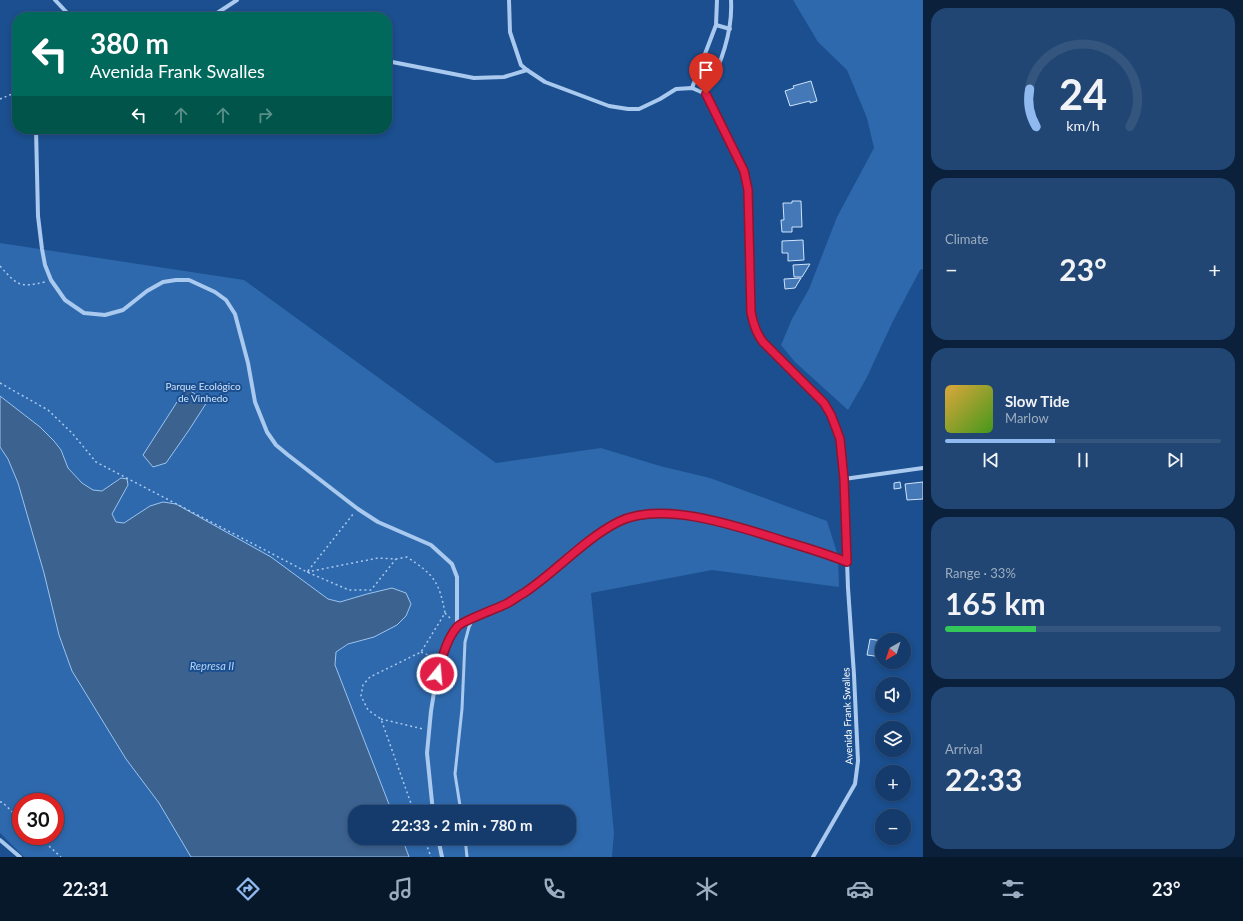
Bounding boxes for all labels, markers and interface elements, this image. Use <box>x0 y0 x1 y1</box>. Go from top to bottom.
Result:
text: 380 m <box>90 26 169 60</box>
icon: left <box>24 28 76 80</box>
pin <box>689 53 723 94</box>
icon: arrive <box>695 59 717 81</box>
text: Avenida Frank Swalles <box>90 60 265 82</box>
text: 24 <box>1059 69 1107 119</box>
icon: left <box>128 104 150 126</box>
icon: ahead <box>170 104 192 126</box>
icon: ahead <box>212 104 234 126</box>
icon: right <box>254 104 276 126</box>
text: km/h <box>1066 116 1100 133</box>
text: Climate <box>945 231 988 247</box>
text: 23° <box>1059 251 1107 287</box>
text: − <box>945 256 958 283</box>
text: + <box>1208 256 1221 283</box>
park label: Parque Ecológico de Vinhedo <box>165 380 241 404</box>
text: Slow Tide <box>1005 392 1070 410</box>
text: Marlow <box>1005 410 1049 426</box>
icon: previous <box>980 449 1002 471</box>
icon: pause <box>1072 449 1094 471</box>
icon: next <box>1164 449 1186 471</box>
text: Range · 33% <box>945 565 1016 581</box>
text: 165 km <box>945 585 1046 621</box>
north arrow <box>875 633 911 669</box>
map controls <box>875 633 911 845</box>
position arrow <box>416 653 458 695</box>
water label: Represa II <box>190 659 234 672</box>
street label: Avenida Frank Swalles <box>839 667 855 765</box>
button: sound <box>875 677 911 713</box>
button: layers <box>875 721 911 757</box>
text: Arrival <box>945 741 982 757</box>
text: 22:33 <box>945 761 1022 797</box>
button: + <box>875 765 911 801</box>
speed limit sign: 30 <box>12 793 64 845</box>
button: − <box>875 809 911 845</box>
text: 22:33 · 2 min · 780 m <box>392 816 532 834</box>
icon: directions <box>234 875 262 903</box>
icon: music <box>387 875 415 903</box>
icon: phone <box>540 875 568 903</box>
icon: climate <box>693 875 721 903</box>
icon: car <box>846 875 874 903</box>
icon: filters <box>999 875 1027 903</box>
text: 22:31 <box>63 878 109 900</box>
text: 23° <box>1152 878 1180 900</box>

